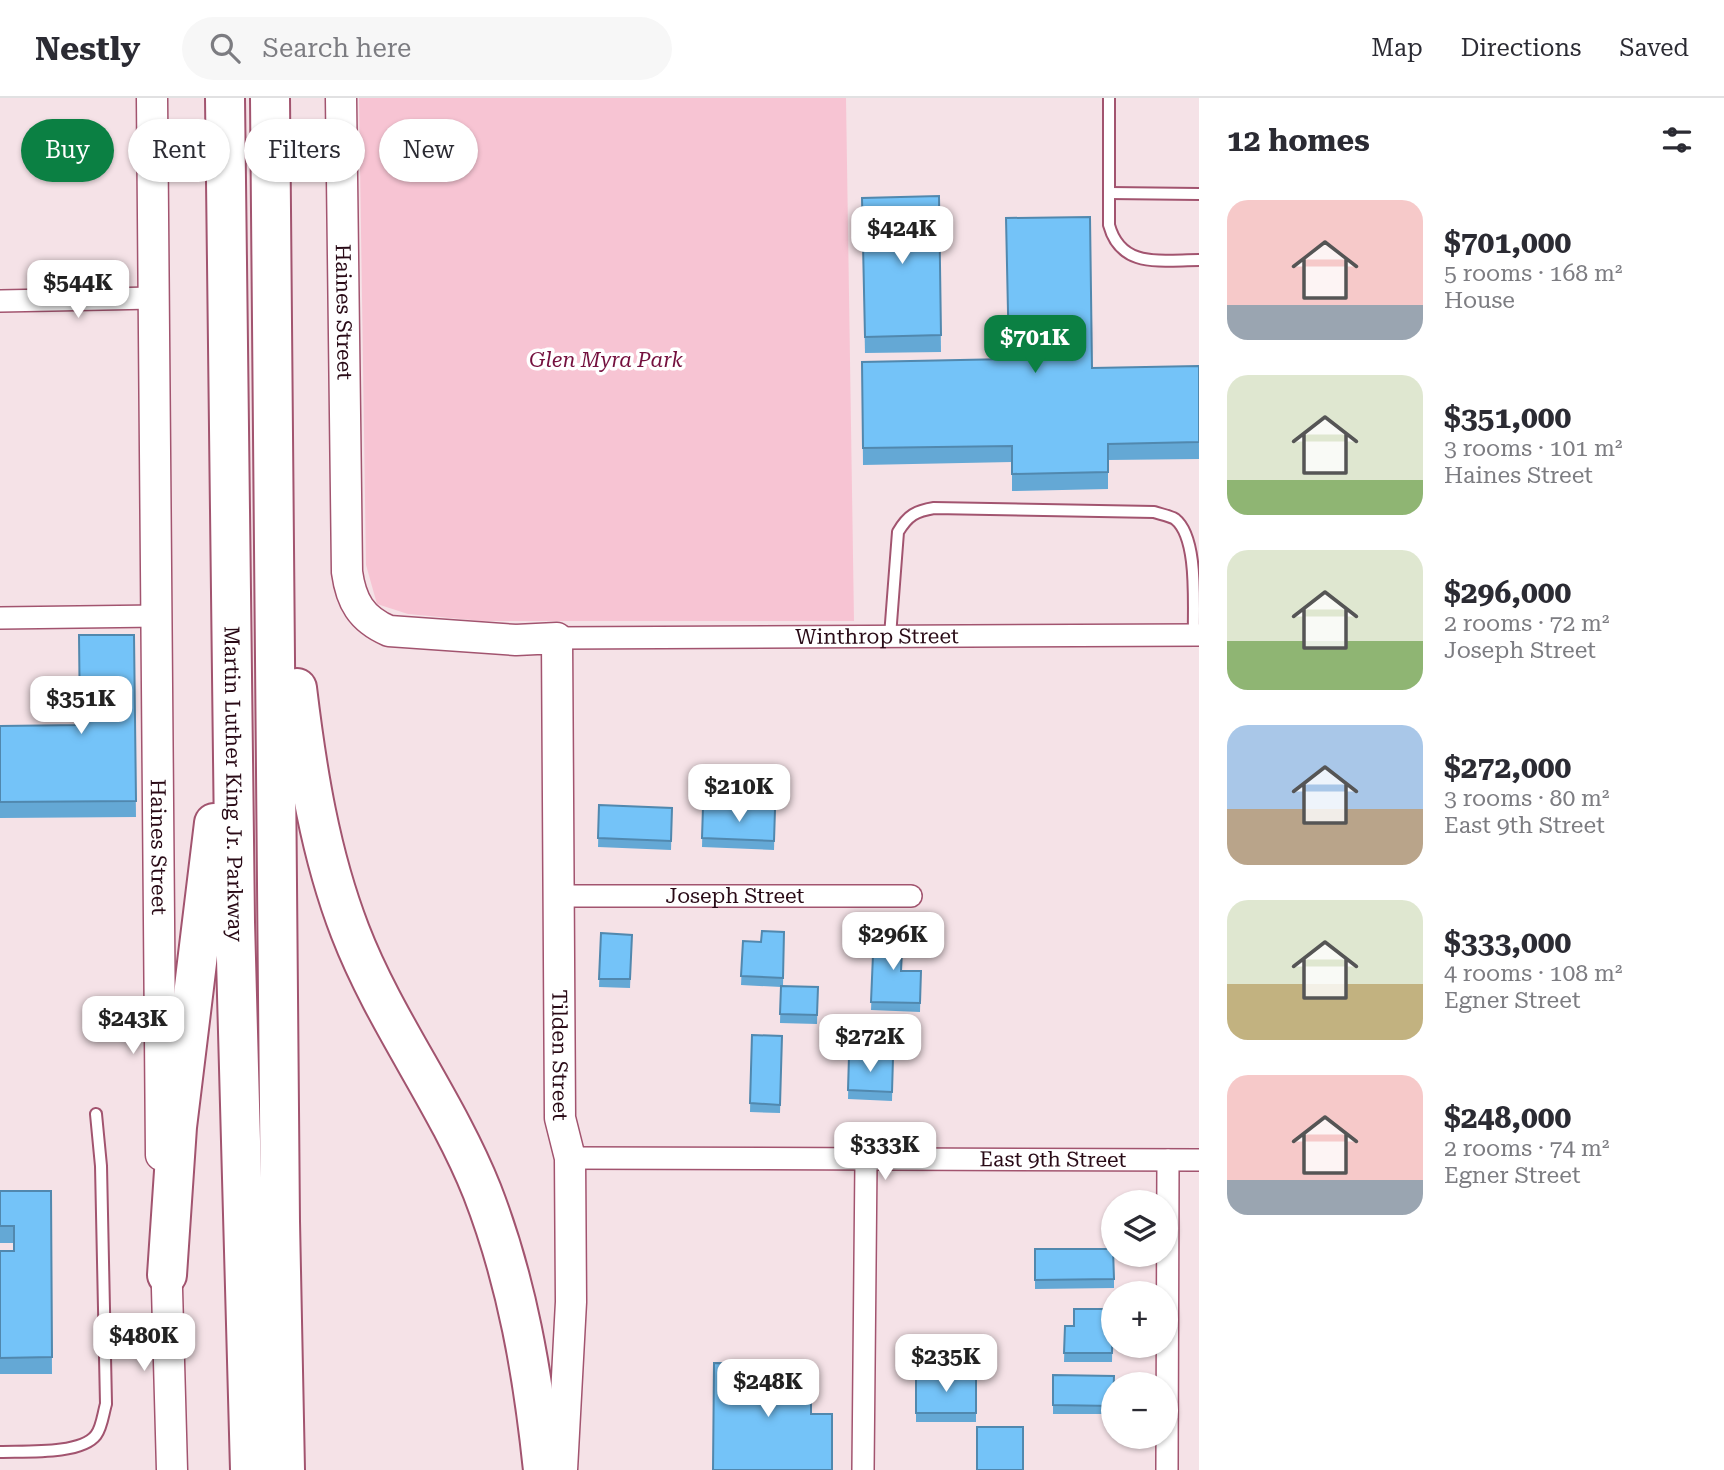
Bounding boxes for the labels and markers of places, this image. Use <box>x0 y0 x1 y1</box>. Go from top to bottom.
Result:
pin: $424K <box>853 206 951 266</box>
pin: $544K <box>29 260 127 320</box>
pin: $701K <box>986 316 1084 375</box>
pin: $351K <box>32 676 130 736</box>
pin: $210K <box>690 764 788 824</box>
pin: $296K <box>844 912 942 972</box>
pin: $243K <box>84 996 182 1056</box>
pin: $272K <box>821 1014 919 1074</box>
pin: $333K <box>836 1122 934 1182</box>
pin: $480K <box>95 1314 193 1373</box>
pin: $235K <box>897 1334 995 1394</box>
pin: $248K <box>719 1360 817 1419</box>

